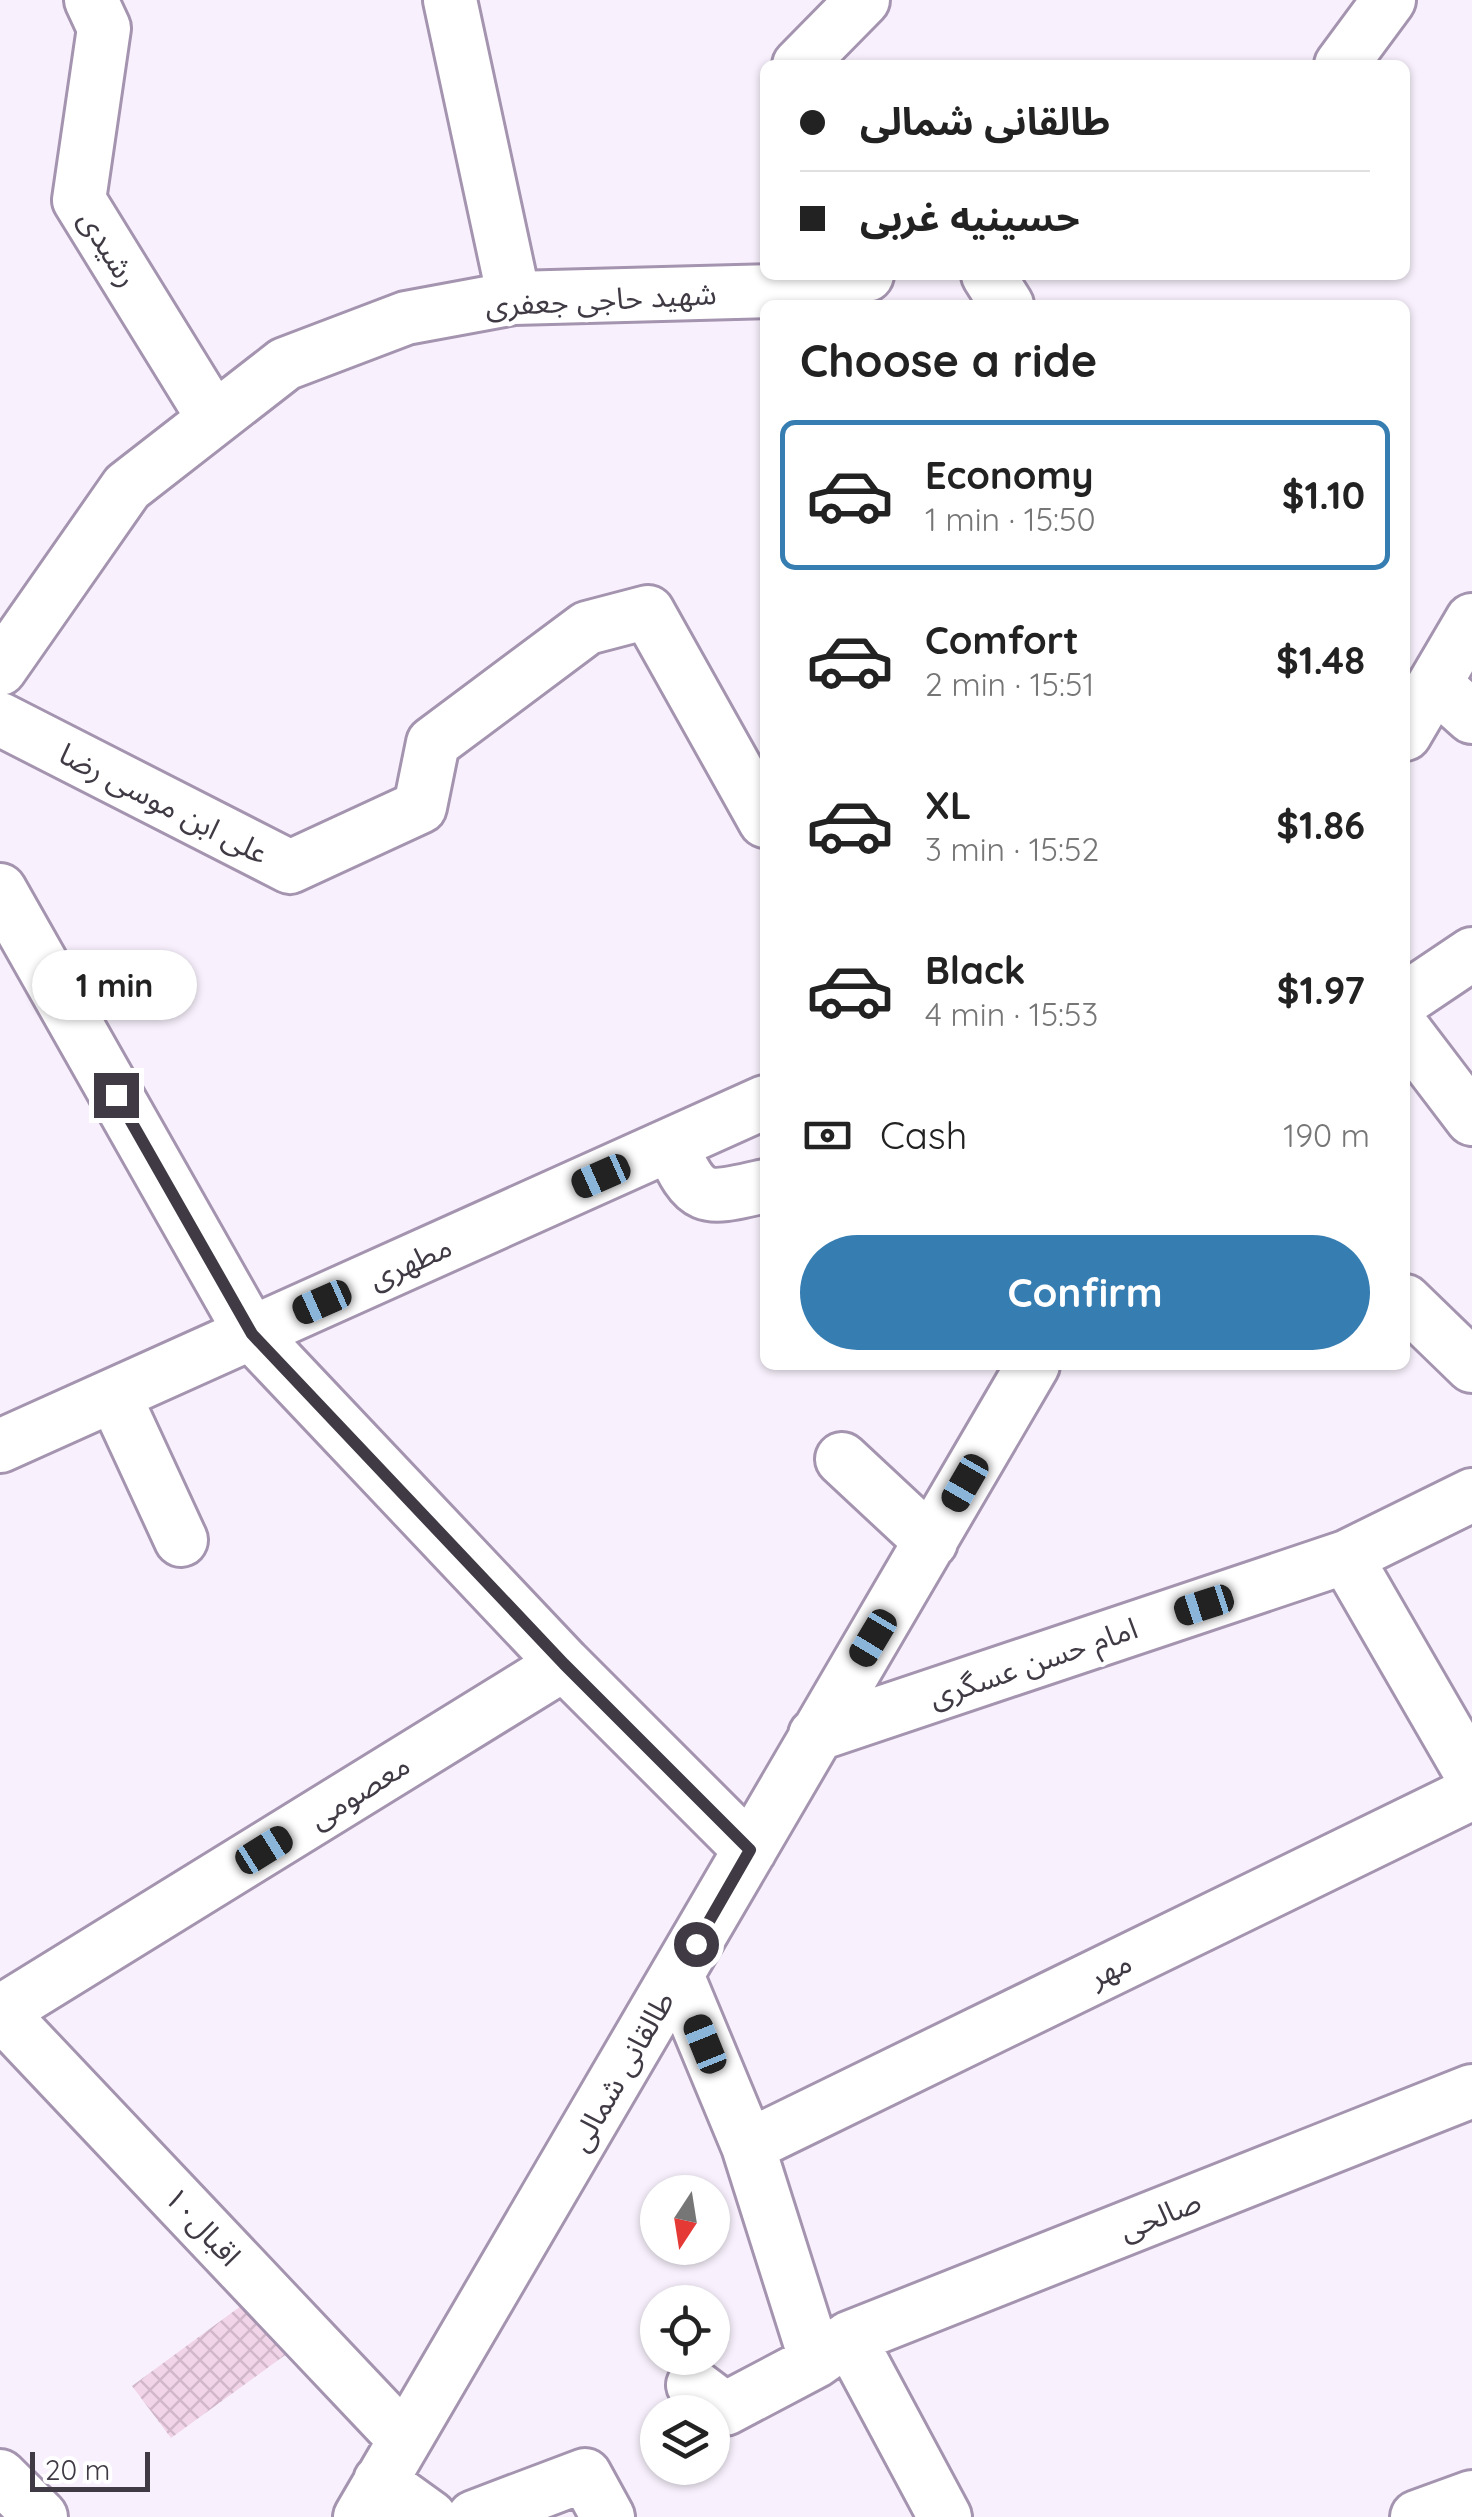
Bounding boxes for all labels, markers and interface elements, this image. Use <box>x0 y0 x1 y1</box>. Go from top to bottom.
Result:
text: طالقانی شمالی <box>860 97 1110 145</box>
text: حسینیه غربی <box>860 193 1080 241</box>
street label: رشیدی <box>71 202 147 294</box>
street label: شهید حاجی جعفری <box>485 274 717 324</box>
text: Choose a ride <box>800 332 1097 388</box>
icon: car <box>805 450 895 540</box>
text: Economy <box>925 451 1094 499</box>
text: $1.10 <box>1282 471 1365 519</box>
text: 1 min · 15:50 <box>925 499 1096 539</box>
icon: car <box>805 615 895 705</box>
text: Comfort <box>925 616 1079 664</box>
text: $1.48 <box>1276 636 1365 684</box>
text: 2 min · 15:51 <box>925 664 1094 704</box>
street label: علی ابن موسی رضا <box>53 734 275 872</box>
icon: car <box>805 780 895 870</box>
text: XL <box>925 781 971 829</box>
text: $1.86 <box>1276 801 1365 849</box>
text: 3 min · 15:52 <box>925 829 1099 869</box>
icon: car <box>805 945 895 1035</box>
text: Black <box>925 946 1025 994</box>
callout: 1 min <box>34 950 198 1020</box>
text: 1 min <box>76 965 153 1005</box>
text: $1.97 <box>1277 966 1365 1014</box>
text: 4 min · 15:53 <box>925 994 1098 1034</box>
route end <box>94 1073 139 1118</box>
icon: cash <box>800 1108 855 1163</box>
text: Cash <box>880 1111 967 1159</box>
text: 190 m <box>1283 1115 1370 1155</box>
car <box>567 1150 635 1202</box>
street label: مطهری <box>363 1227 457 1297</box>
button: Confirm <box>800 1235 1370 1350</box>
car <box>288 1276 356 1328</box>
car <box>937 1450 993 1516</box>
car <box>1171 1581 1237 1629</box>
car <box>845 1605 901 1671</box>
street label: امام حسن عسگری <box>924 1609 1144 1719</box>
street label: معصومی <box>302 1745 416 1837</box>
car <box>231 1821 297 1879</box>
route start <box>674 1922 719 1967</box>
street label: مهر <box>1082 1943 1138 1996</box>
street label: طالقانی شمالی <box>560 1984 682 2158</box>
car <box>680 2011 730 2077</box>
north arrow <box>640 2175 730 2265</box>
map controls <box>640 2175 730 2485</box>
street label: اقبال۱۰ <box>157 2178 249 2274</box>
street label: صالحی <box>1114 2181 1206 2249</box>
button: locate <box>640 2285 730 2375</box>
button: layers <box>640 2395 730 2485</box>
scale bar <box>30 2447 150 2492</box>
text: 20 m <box>45 2452 110 2487</box>

